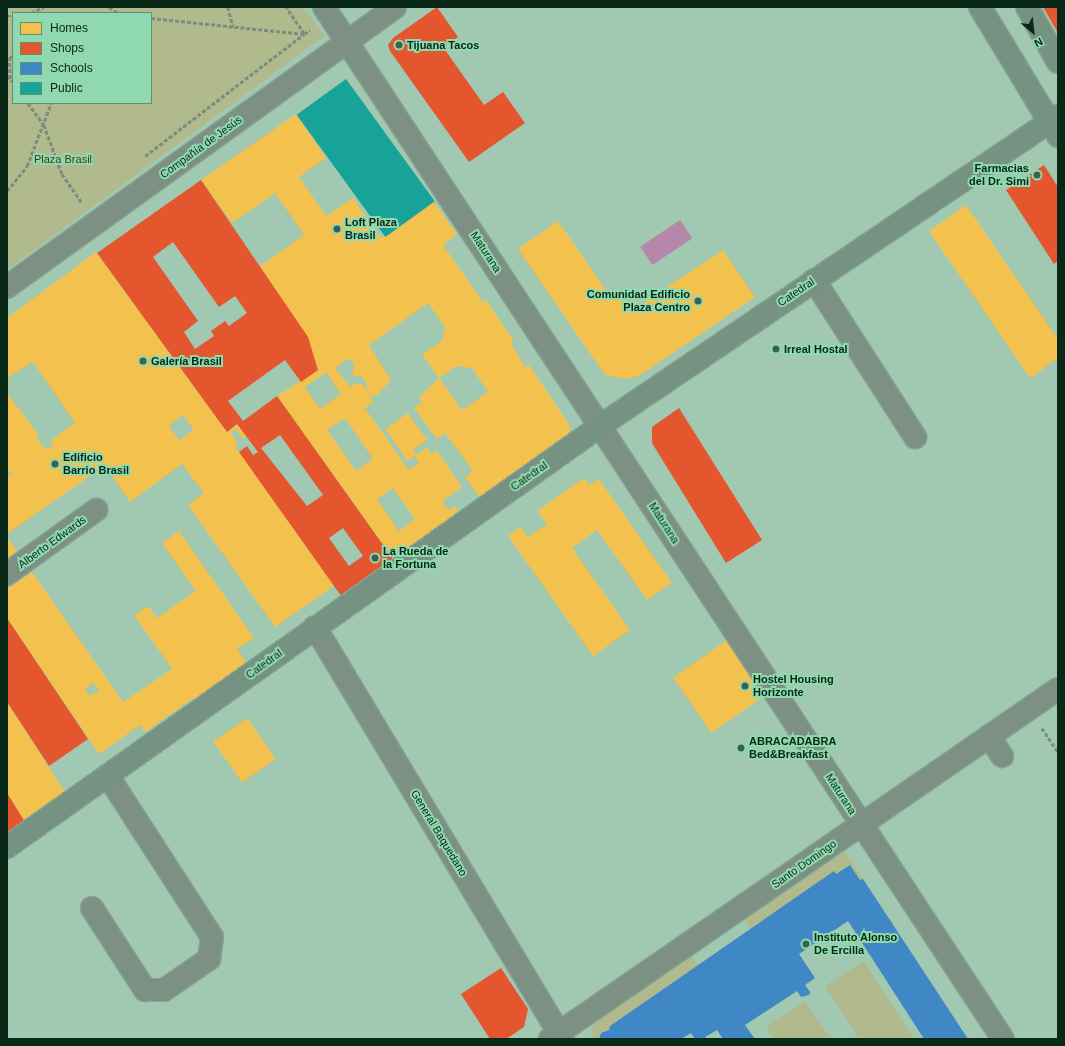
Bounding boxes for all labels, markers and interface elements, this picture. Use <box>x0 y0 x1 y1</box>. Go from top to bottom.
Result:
legend <box>12 12 152 104</box>
north arrow <box>1013 12 1053 52</box>
text: Homes <box>50 21 88 35</box>
text: N <box>1032 35 1045 50</box>
place label: Tijuana Tacos <box>407 38 479 52</box>
marker: Tijuana Tacos <box>394 40 404 50</box>
text: Shops <box>50 41 84 55</box>
text: Schools <box>50 61 93 75</box>
text: Public <box>50 81 83 95</box>
street label: Compañía de Jesús <box>158 113 244 181</box>
park label: Plaza Brasil <box>34 152 92 166</box>
place label: Farmacias del Dr. Simi <box>969 162 1029 188</box>
marker: Farmacias del Dr. Simi <box>1032 170 1042 180</box>
place label: Loft Plaza Brasil <box>345 216 397 242</box>
marker: Loft Plaza Brasil <box>332 224 342 234</box>
street label: Maturana <box>468 229 504 275</box>
street label: Catedral <box>775 275 817 309</box>
place label: Comunidad Edificio Plaza Centro <box>587 288 690 314</box>
marker: Comunidad Edificio Plaza Centro <box>693 296 703 306</box>
place label: Irreal Hostal <box>784 342 848 356</box>
marker: Irreal Hostal <box>771 344 781 354</box>
place label: Galería Brasil <box>151 354 222 368</box>
marker: Galería Brasil <box>138 356 148 366</box>
place label: Edificio Barrio Brasil <box>63 451 129 477</box>
marker: Edificio Barrio Brasil <box>50 459 60 469</box>
street label: Catedral <box>508 459 550 493</box>
street label: Maturana <box>646 500 682 546</box>
street label: Alberto Edwards <box>15 513 89 571</box>
place label: La Rueda de la Fortuna <box>383 545 448 571</box>
marker: La Rueda de la Fortuna <box>370 553 380 563</box>
street label: Catedral <box>243 646 285 682</box>
place label: Hostel Housing Horizonte <box>753 673 834 699</box>
marker: Hostel Housing Horizonte <box>740 681 750 691</box>
place label: ABRACADABRA Bed&Breakfast <box>749 735 836 761</box>
marker: ABRACADABRA Bed&Breakfast <box>736 743 746 753</box>
street label: Maturana <box>823 771 859 817</box>
street label: General Baquedano <box>408 787 470 879</box>
street label: Santo Domingo <box>769 837 839 891</box>
place label: Instituto Alonso De Ercilla <box>814 931 898 957</box>
marker: Instituto Alonso De Ercilla <box>801 939 811 949</box>

